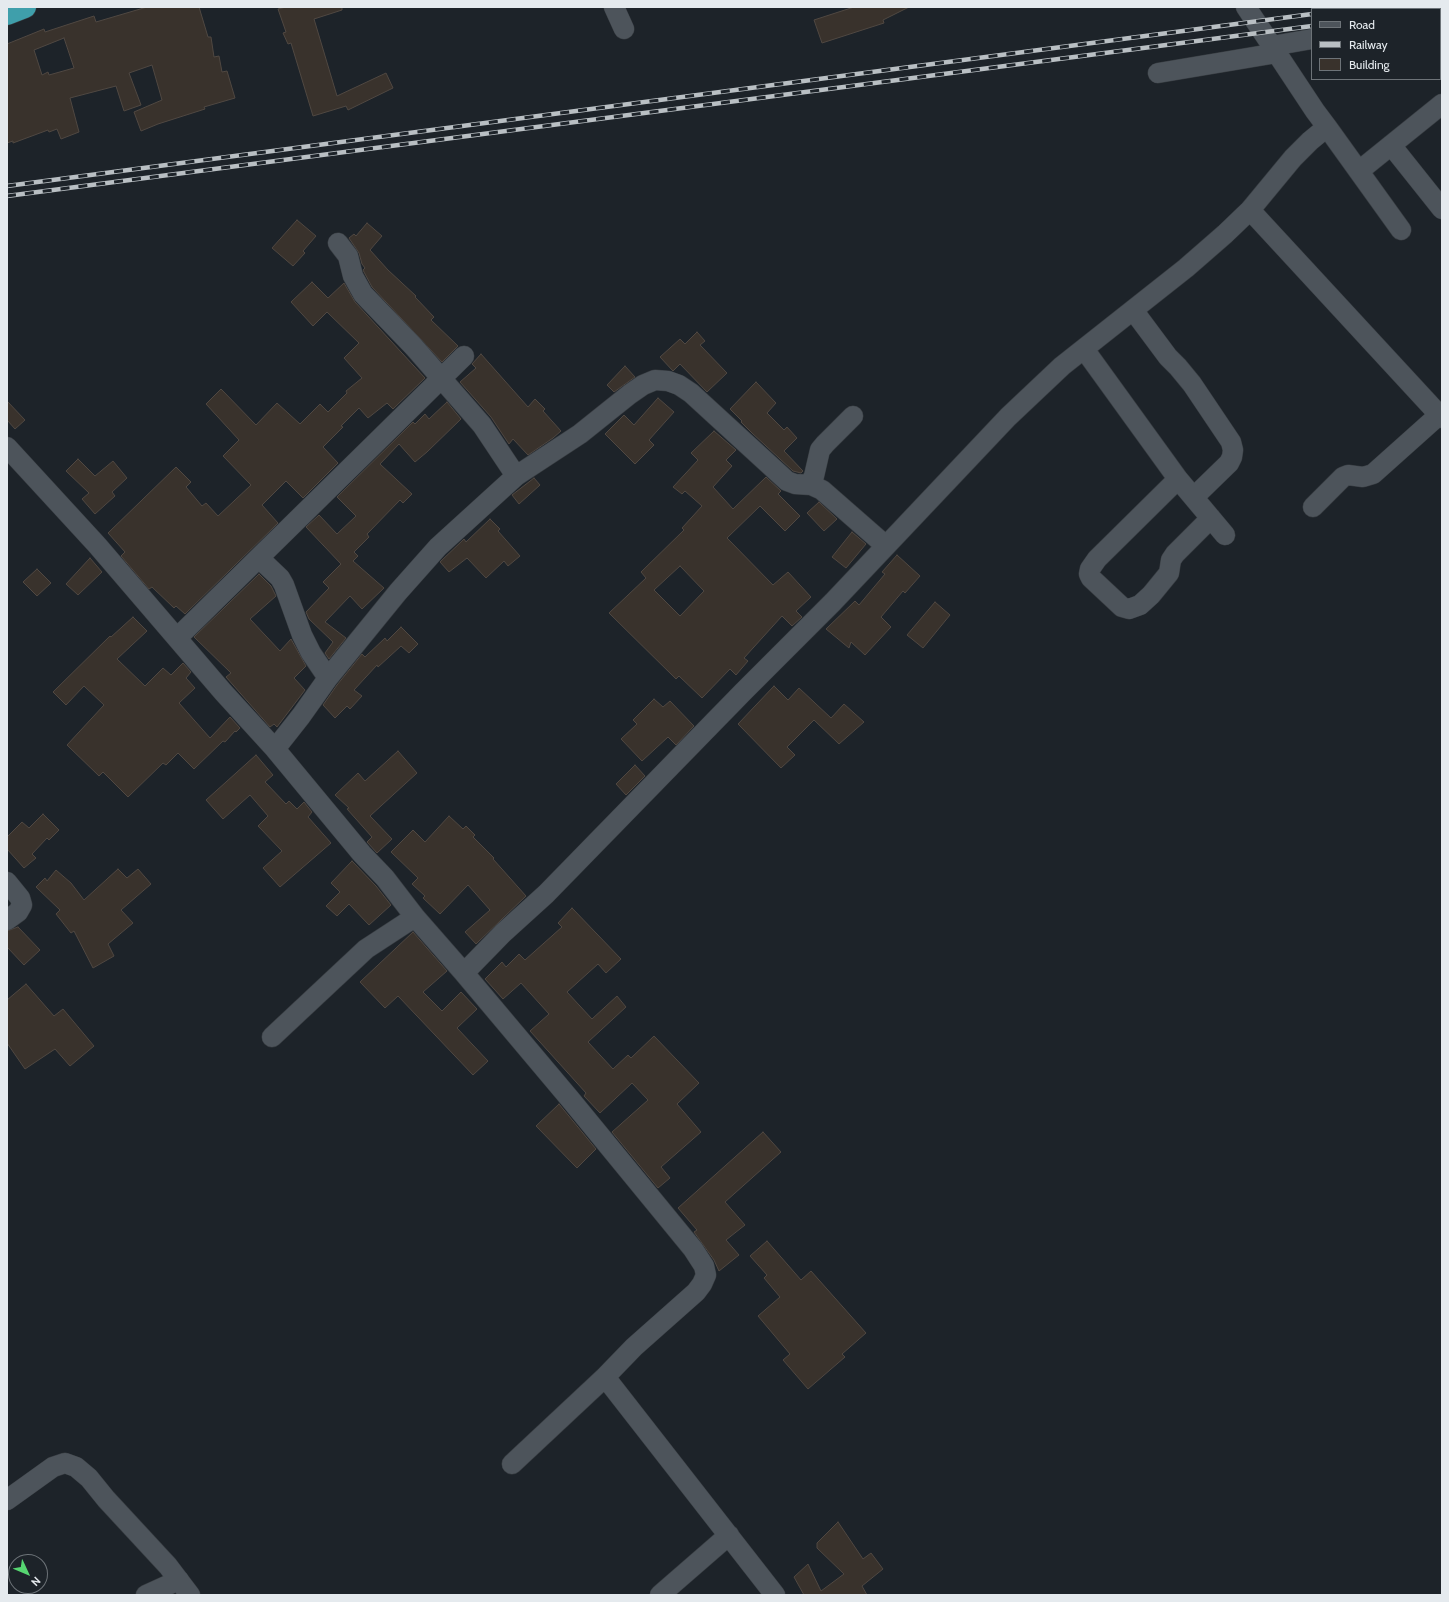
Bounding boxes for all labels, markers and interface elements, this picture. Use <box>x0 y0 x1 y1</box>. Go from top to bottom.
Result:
legend <box>1311 8 1441 80</box>
text: Road <box>1349 17 1375 32</box>
text: Railway <box>1349 37 1387 52</box>
text: Building <box>1349 57 1390 72</box>
north arrow <box>8 1554 48 1594</box>
text: N <box>28 1574 44 1589</box>

